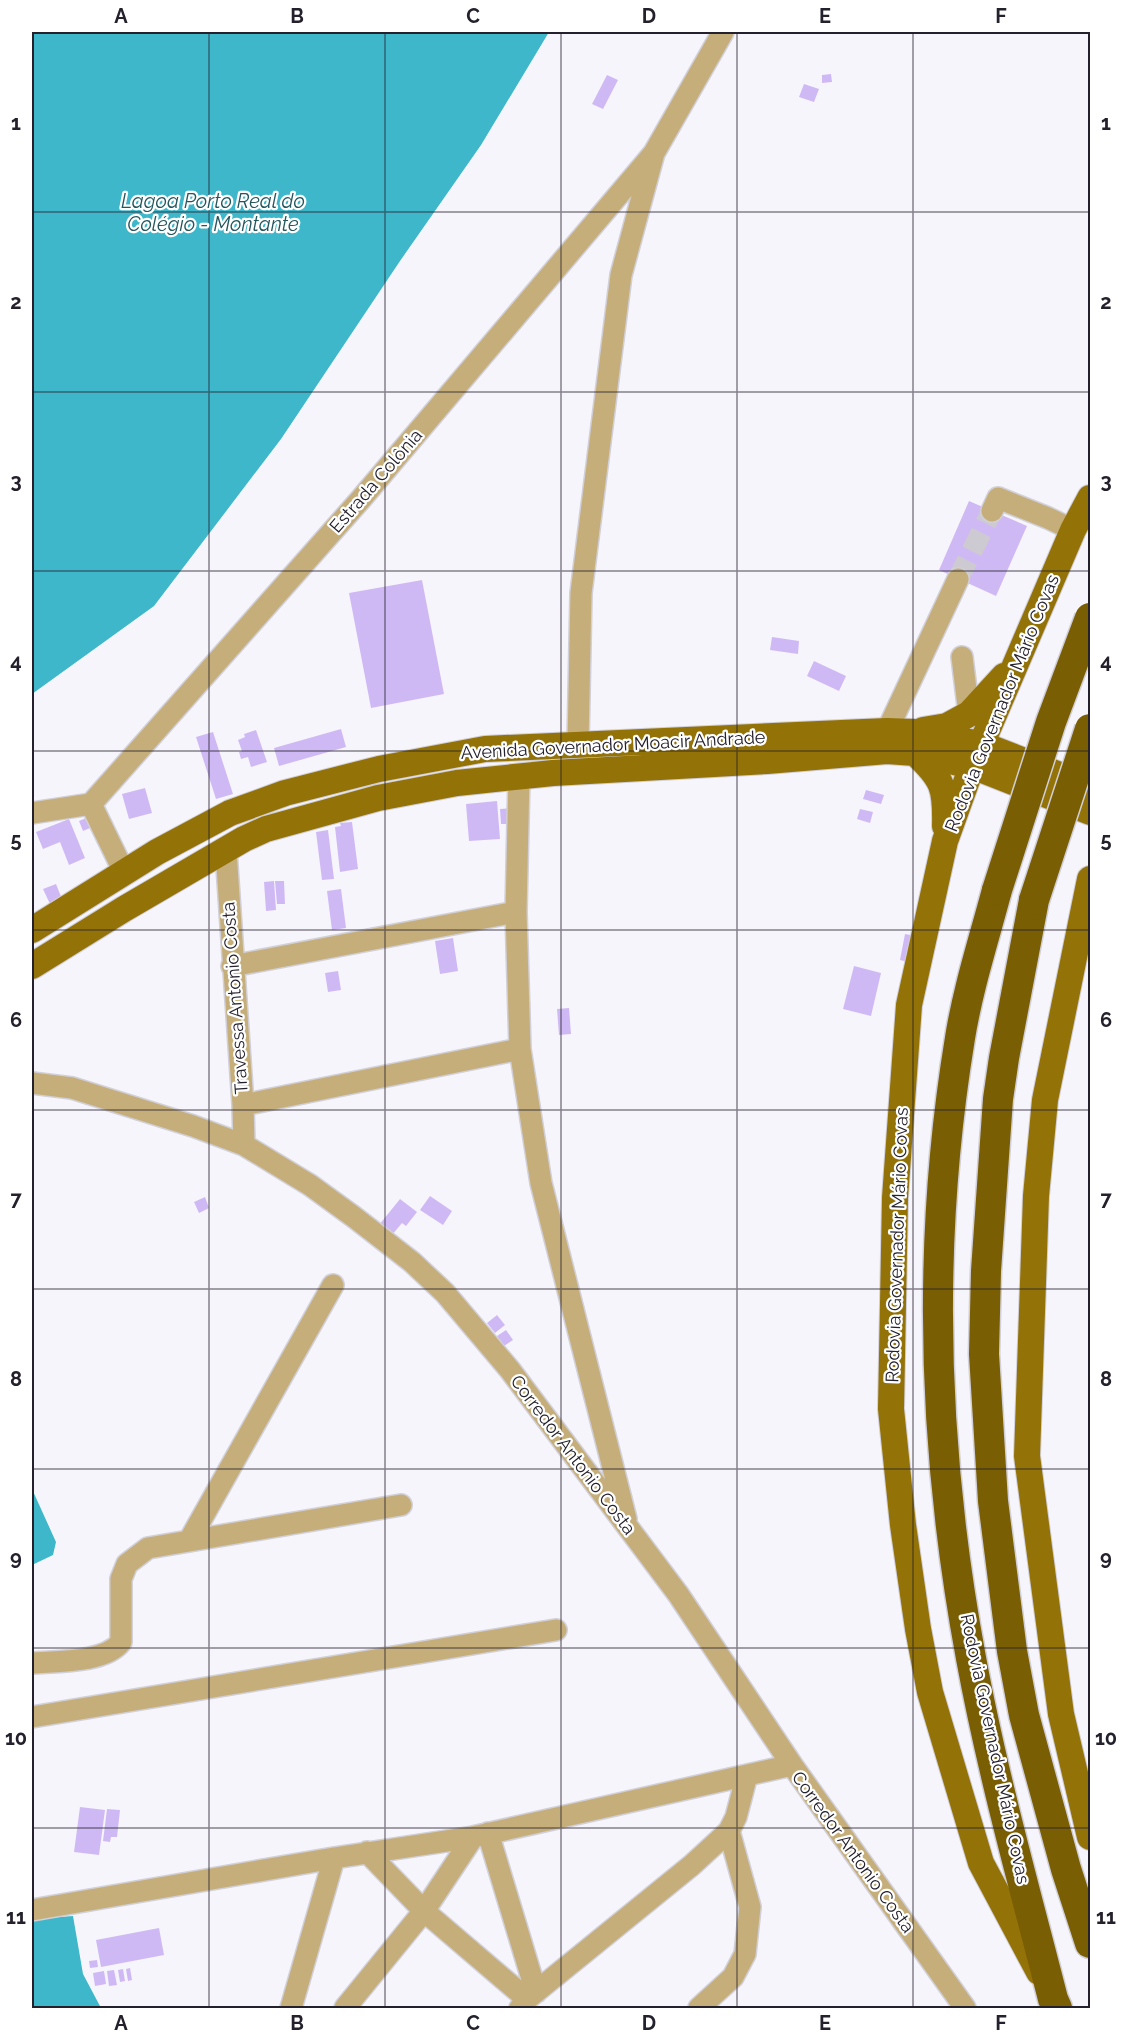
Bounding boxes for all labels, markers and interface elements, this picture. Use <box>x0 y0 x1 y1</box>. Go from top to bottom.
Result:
text: A <box>114 4 128 28</box>
text: B <box>290 4 304 28</box>
text: C <box>466 4 480 28</box>
text: D <box>642 4 656 28</box>
text: E <box>819 4 831 28</box>
text: F <box>995 4 1007 28</box>
text: 1 <box>11 111 21 135</box>
text: 1 <box>1101 111 1111 135</box>
water label: Lagoa Porto Real do Colégio - Montante <box>121 189 305 236</box>
text: 2 <box>10 290 22 314</box>
text: 2 <box>1100 290 1112 314</box>
street label: Estrada Colônia <box>325 425 426 537</box>
text: 3 <box>10 469 22 493</box>
text: 3 <box>1100 469 1112 493</box>
street label: Rodovia Governador Mário Covas <box>940 571 1063 834</box>
text: 4 <box>10 649 22 673</box>
text: 4 <box>1100 649 1112 673</box>
street label: Avenida Governador Moacir Andrade <box>460 726 766 763</box>
text: 5 <box>10 828 22 852</box>
text: 5 <box>1100 828 1112 852</box>
street label: Travessa Antonio Costa <box>217 901 252 1095</box>
text: 6 <box>10 1008 22 1032</box>
text: 6 <box>1100 1008 1112 1032</box>
street label: Rodovia Governador Mário Covas <box>881 1107 912 1383</box>
text: 7 <box>10 1187 22 1211</box>
text: 7 <box>1100 1187 1112 1211</box>
text: 8 <box>10 1367 22 1391</box>
text: 8 <box>1100 1367 1112 1391</box>
street label: Corredor Antonio Costa <box>507 1371 640 1539</box>
text: 9 <box>10 1546 22 1570</box>
text: 9 <box>1100 1546 1112 1570</box>
street label: Rodovia Governador Mário Covas <box>957 1612 1034 1886</box>
text: 10 <box>5 1726 27 1750</box>
text: 10 <box>1095 1726 1117 1750</box>
street label: Corredor Antonio Costa <box>788 1767 919 1936</box>
text: 11 <box>6 1905 26 1929</box>
text: 11 <box>1096 1905 1116 1929</box>
text: A <box>114 2011 128 2035</box>
text: B <box>290 2011 304 2035</box>
text: C <box>466 2011 480 2035</box>
text: D <box>642 2011 656 2035</box>
text: E <box>819 2011 831 2035</box>
text: F <box>995 2011 1007 2035</box>

